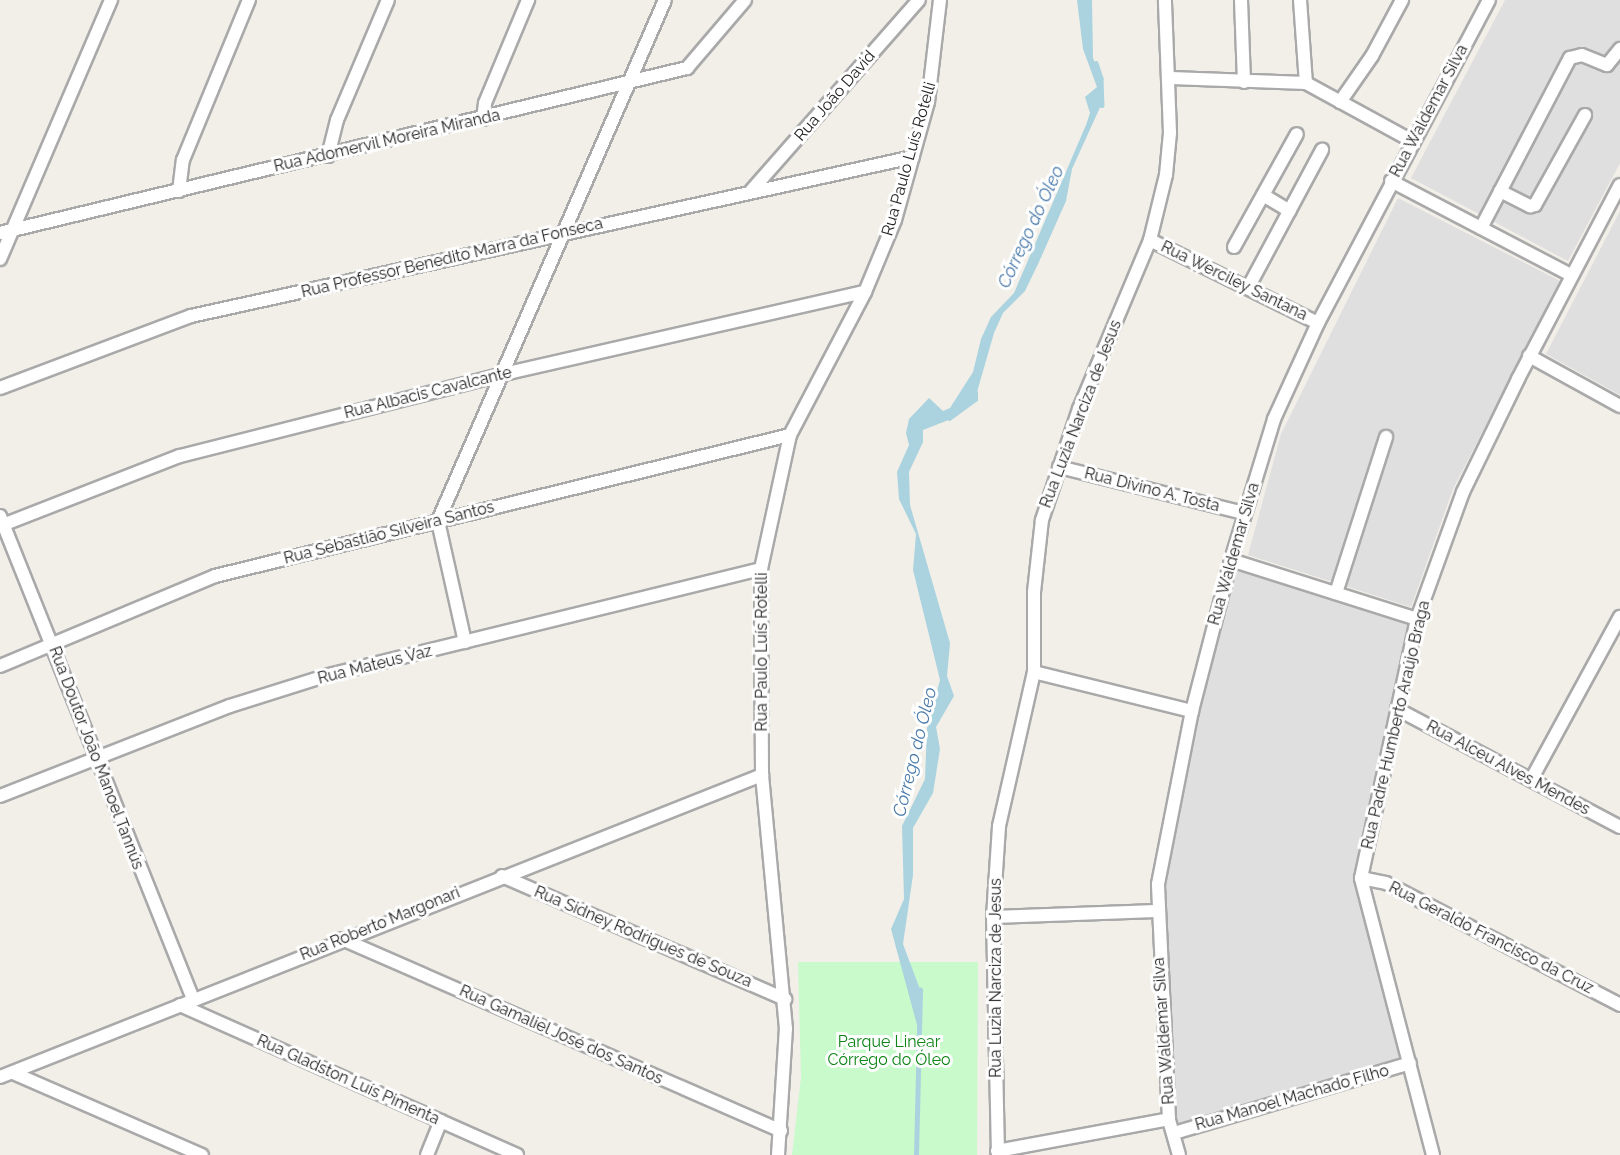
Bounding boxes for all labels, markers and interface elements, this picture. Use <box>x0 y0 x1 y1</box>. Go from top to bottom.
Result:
street label: Rua Waldemar Silva <box>1386 41 1472 181</box>
street label: Rua João David <box>790 47 880 145</box>
street label: Rua Paulo Luís Rotelli <box>878 80 940 238</box>
street label: Rua Adomervil Moreira Miranda <box>271 105 503 177</box>
water label: Córrego do Óleo <box>993 162 1069 292</box>
street label: Rua Professor Benedito Marra da Fonseca <box>299 214 605 302</box>
street label: Rua Werciley Santana <box>1157 237 1311 325</box>
street label: Rua Luzia Narciza de Jesus <box>1036 317 1126 511</box>
street label: Rua Albacis Cavalcante <box>342 363 514 423</box>
street label: Rua Divino A. Tosta <box>1082 464 1222 516</box>
street label: Rua Waldemar Silva <box>1204 480 1264 628</box>
street label: Rua Sebastião Silveira Santos <box>282 498 496 568</box>
street label: Rua Paulo Luís Rotelli <box>752 572 772 732</box>
street label: Rua Padre Humberto Araújo Braga <box>1358 599 1434 851</box>
street label: Rua Mateus Vaz <box>316 641 434 689</box>
street label: Rua Doutor João Manoel Tannús <box>44 643 148 873</box>
water label: Córrego do Óleo <box>888 685 942 819</box>
street label: Rua Alceu Alves Mendes <box>1422 716 1594 820</box>
street label: Rua Luzia Narciza de Jesus <box>986 878 1006 1078</box>
street label: Rua Geraldo Francisco da Cruz <box>1385 878 1597 998</box>
street label: Rua Sidney Rodrigues de Souza <box>531 882 755 992</box>
street label: Rua Roberto Margonari <box>297 883 463 965</box>
street label: Rua Waldemar Silva <box>1149 956 1179 1106</box>
street label: Rua Gamaliel José dos Santos <box>456 981 666 1089</box>
street label: Rua Gladston Luís Pimenta <box>254 1031 442 1129</box>
park label: Parque Linear Córrego do Óleo <box>827 1032 951 1070</box>
street label: Rua Manoel Machado Filho <box>1193 1061 1391 1135</box>

